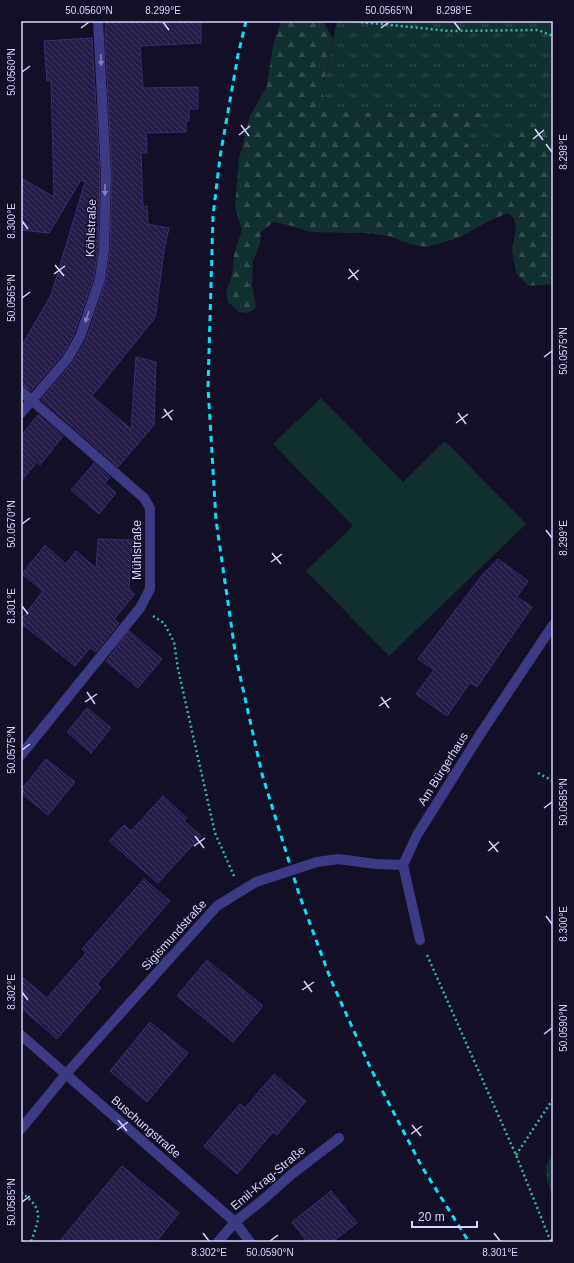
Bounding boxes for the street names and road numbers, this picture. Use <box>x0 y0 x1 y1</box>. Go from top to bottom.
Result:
street label: Köhlstraße <box>83 198 99 257</box>
street label: Mühlstraße <box>130 520 144 580</box>
street label: Am Bürgerhaus <box>415 730 471 808</box>
street label: Sigismundstraße <box>139 897 210 973</box>
street label: Buschungstraße <box>108 1093 184 1161</box>
street label: Emil-Krag-Straße <box>228 1143 308 1213</box>

